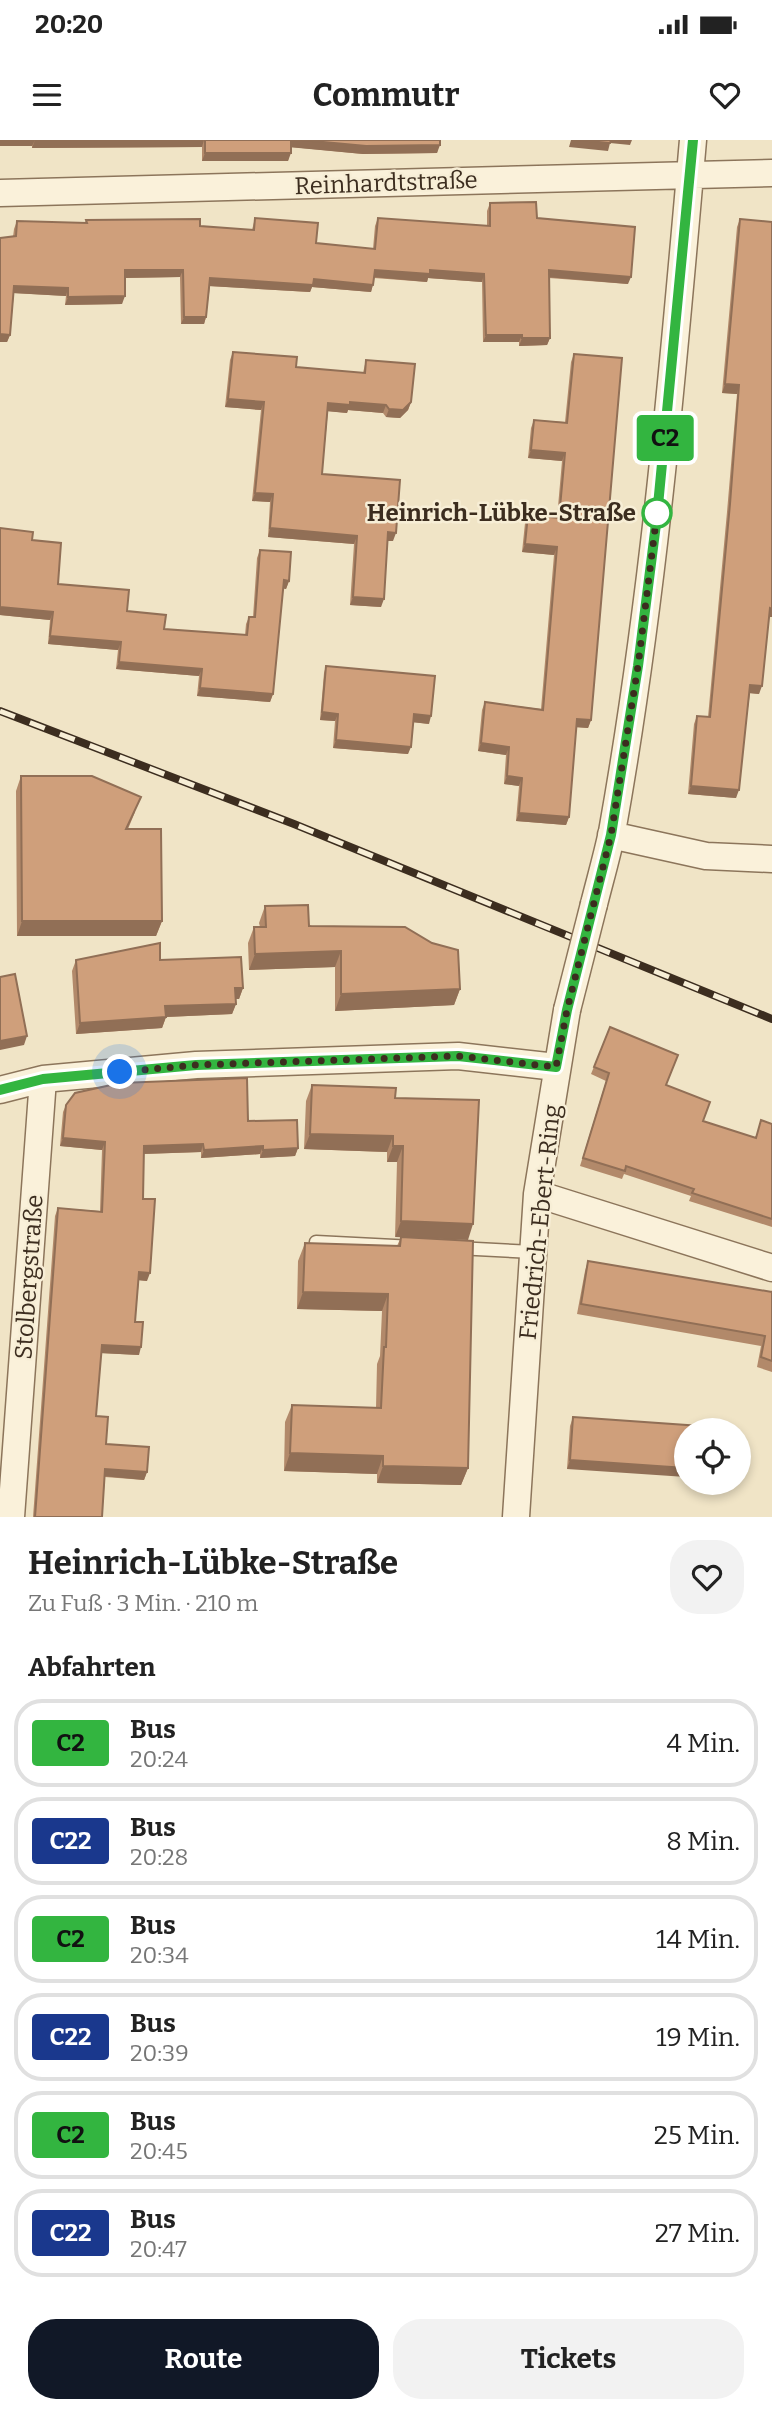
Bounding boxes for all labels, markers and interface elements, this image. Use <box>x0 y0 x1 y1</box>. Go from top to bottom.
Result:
text: 20:20 <box>35 9 103 40</box>
icon: menu <box>28 76 66 114</box>
text: Commutr <box>313 76 459 114</box>
icon: heart <box>706 76 744 114</box>
street label: Reinhardtstraße <box>294 166 478 200</box>
line badge: C2 <box>634 415 696 461</box>
text: C2 <box>651 424 679 452</box>
marker: Heinrich-Lübke-Straße <box>642 498 672 528</box>
place label: Heinrich-Lübke-Straße <box>367 499 636 527</box>
your location <box>102 1054 137 1089</box>
street label: Friedrich-Ebert-Ring <box>514 1103 566 1341</box>
street label: Stolbergstraße <box>9 1194 49 1360</box>
map controls <box>674 1418 751 1495</box>
button: locate <box>674 1418 751 1495</box>
button: heart <box>670 1540 744 1614</box>
text: Heinrich-Lübke-Straße <box>28 1543 398 1583</box>
text: Zu Fuß · 3 Min. · 210 m <box>28 1589 258 1617</box>
text: Abfahrten <box>28 1652 155 1683</box>
text: Bus <box>130 1714 176 1745</box>
text: 4 Min. <box>667 1728 740 1759</box>
text: C2 <box>56 1729 85 1757</box>
text: 20:24 <box>130 1745 188 1773</box>
text: Bus <box>130 1812 176 1843</box>
text: 8 Min. <box>666 1826 740 1857</box>
text: C22 <box>49 1827 92 1855</box>
text: 20:28 <box>130 1843 188 1871</box>
text: Bus <box>130 1910 176 1941</box>
text: 14 Min. <box>656 1924 740 1955</box>
text: C2 <box>56 1925 85 1953</box>
text: 20:34 <box>130 1941 189 1969</box>
text: Bus <box>130 2008 176 2039</box>
text: 19 Min. <box>656 2022 740 2053</box>
text: C22 <box>49 2023 92 2051</box>
text: 20:39 <box>130 2039 189 2067</box>
text: Bus <box>130 2106 176 2137</box>
text: 25 Min. <box>654 2120 740 2151</box>
text: C2 <box>56 2121 85 2149</box>
text: 20:45 <box>130 2137 188 2165</box>
text: Bus <box>130 2204 176 2235</box>
text: 27 Min. <box>655 2218 740 2249</box>
text: C22 <box>49 2219 92 2247</box>
text: 20:47 <box>130 2235 187 2263</box>
button: Route <box>28 2319 379 2399</box>
button: Tickets <box>393 2319 744 2399</box>

